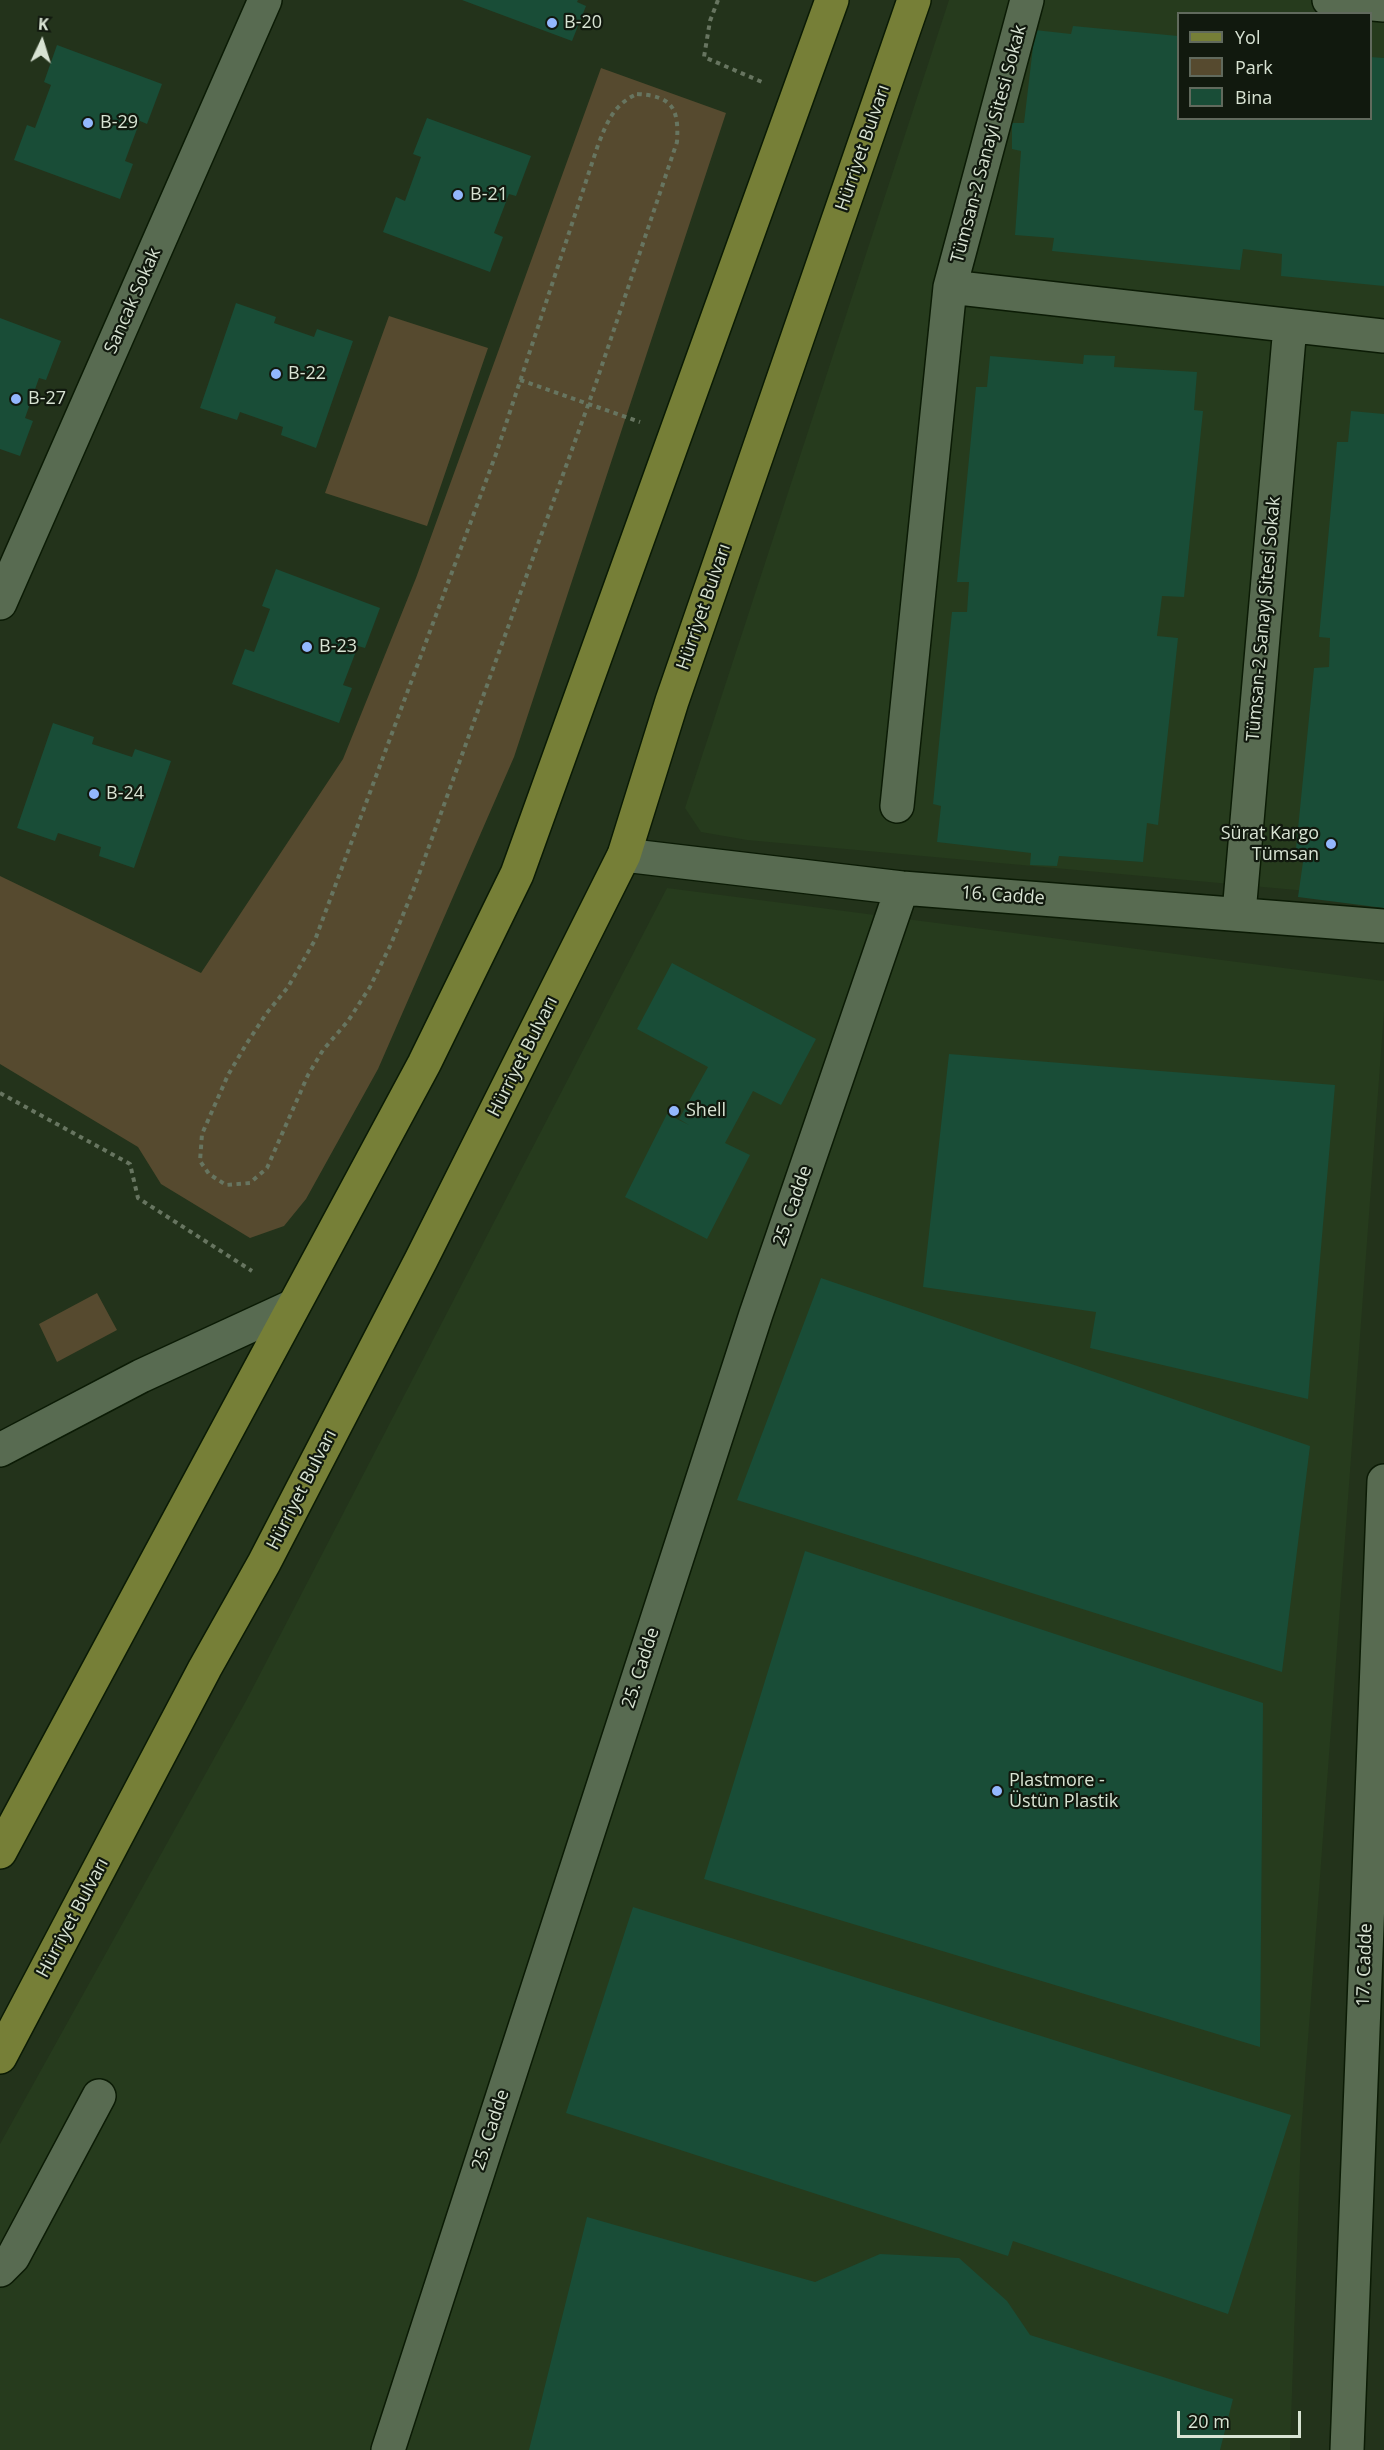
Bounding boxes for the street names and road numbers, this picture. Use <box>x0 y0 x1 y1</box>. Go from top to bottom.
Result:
street label: Tümsan-2 Sanayi Sitesi Sokak <box>947 23 1031 265</box>
street label: Hürriyet Bulvarı <box>831 82 895 214</box>
street label: Sancak Sokak <box>100 245 166 357</box>
street label: Tümsan-2 Sanayi Sitesi Sokak <box>1243 496 1285 742</box>
street label: Hürriyet Bulvarı <box>672 541 736 673</box>
street label: 16. Cadde <box>961 882 1045 910</box>
street label: Hürriyet Bulvarı <box>483 993 563 1121</box>
street label: 25. Cadde <box>769 1163 817 1249</box>
street label: Hürriyet Bulvarı <box>262 1426 342 1554</box>
street label: 25. Cadde <box>618 1625 664 1711</box>
street label: Hürriyet Bulvarı <box>33 1855 113 1981</box>
street label: 17. Cadde <box>1353 1923 1377 2007</box>
street label: 25. Cadde <box>468 2087 514 2173</box>

